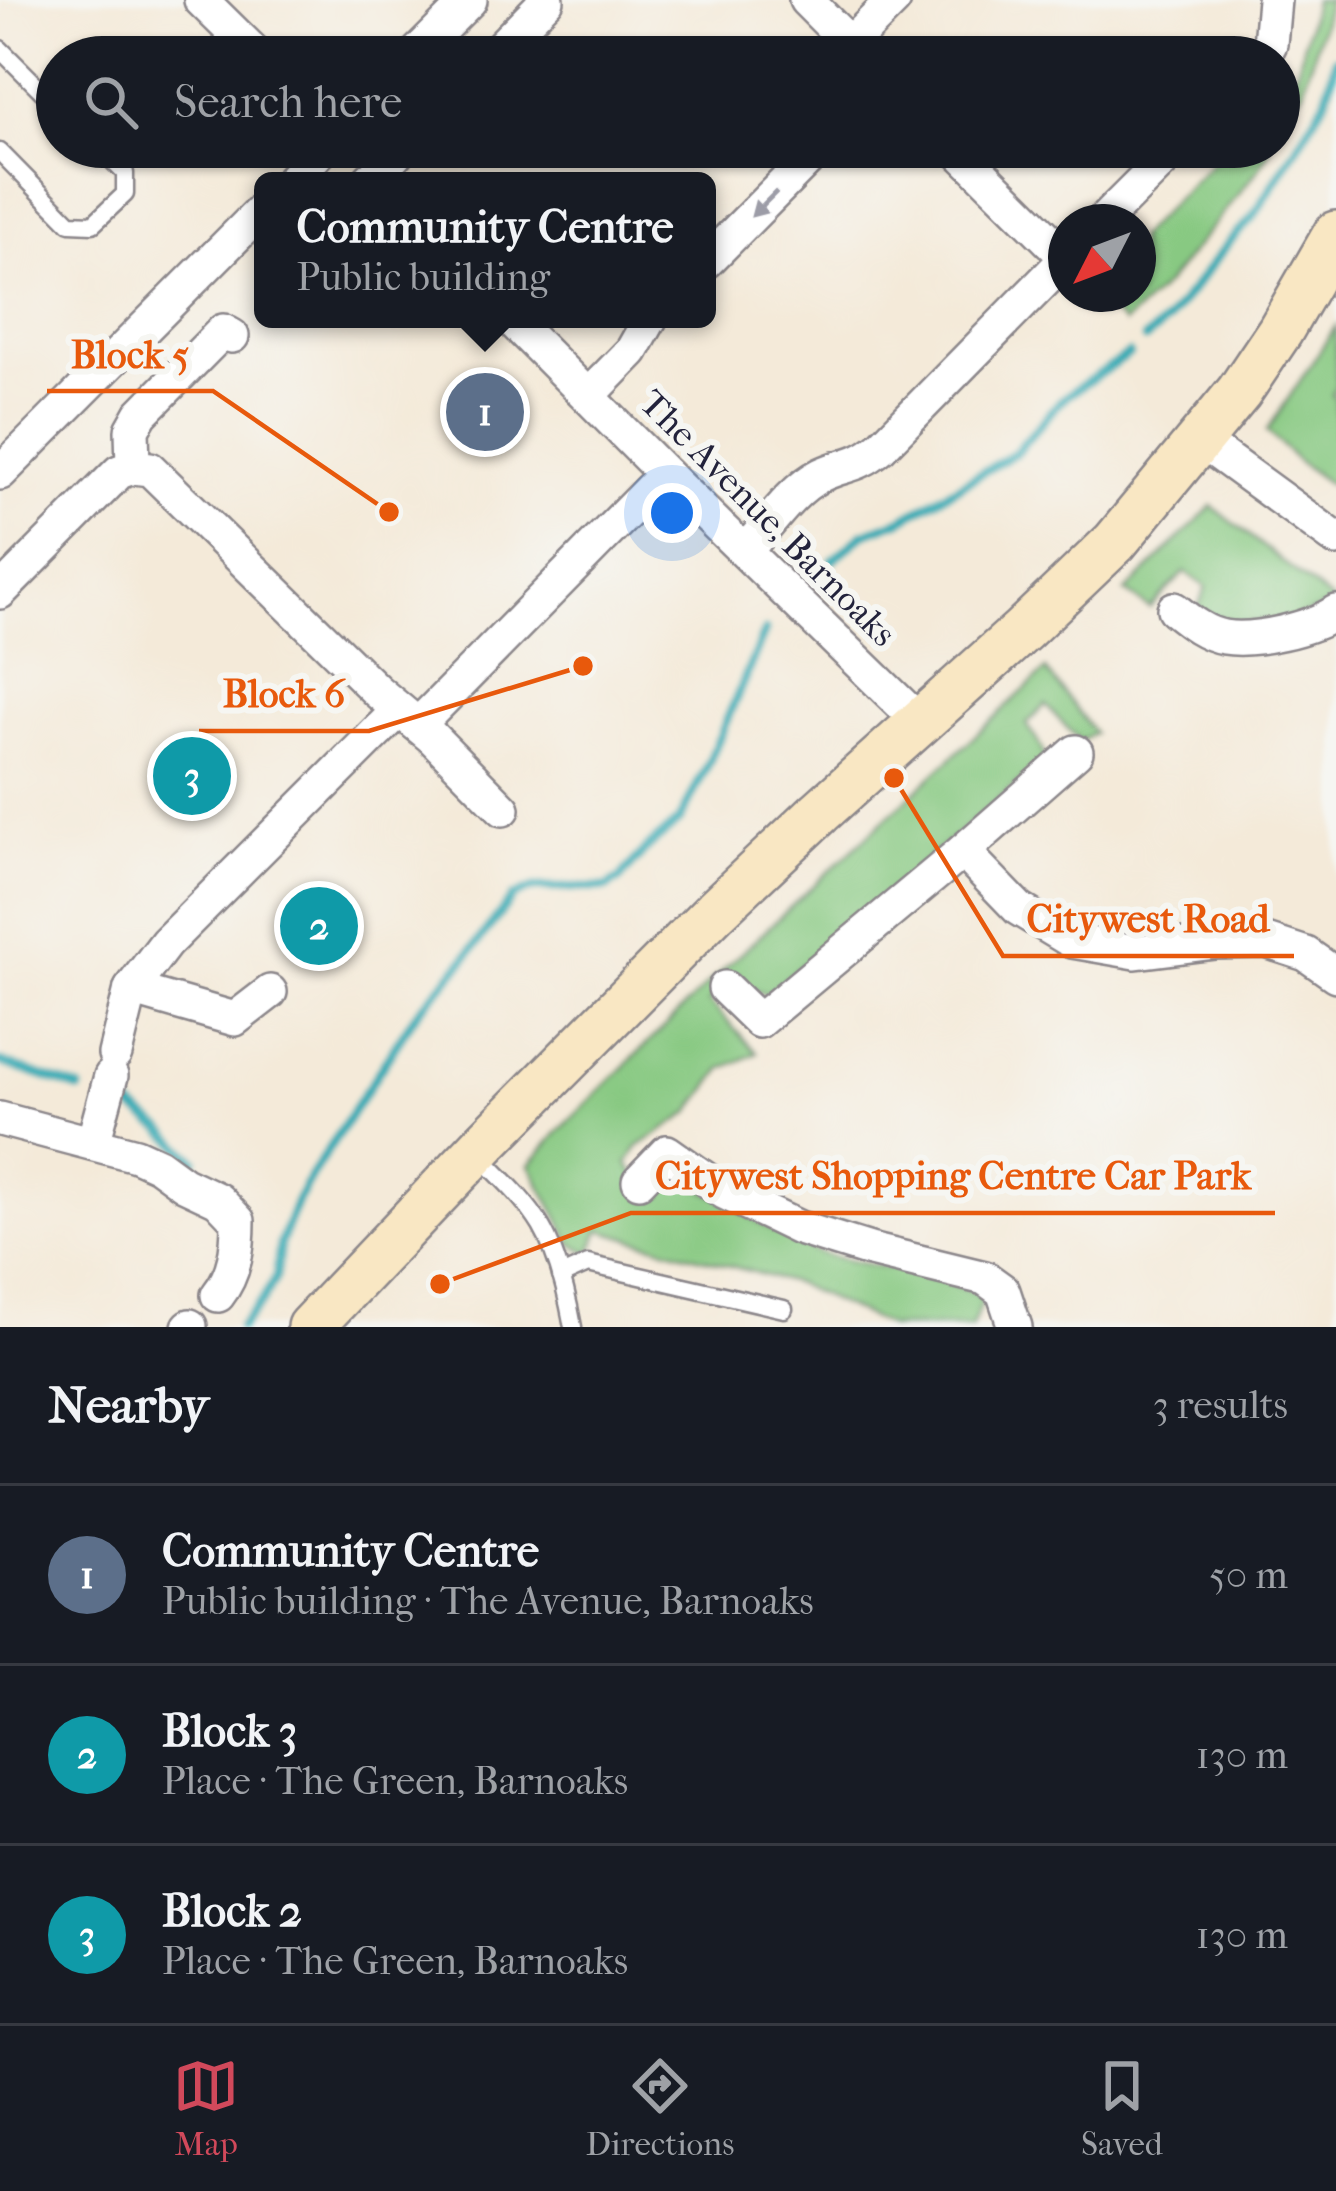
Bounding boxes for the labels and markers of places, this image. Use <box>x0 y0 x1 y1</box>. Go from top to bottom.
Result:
callout: Block 5 <box>47 316 213 391</box>
pin: 1 <box>446 367 524 457</box>
callout: Block 6 <box>199 656 369 731</box>
pin: 3 <box>153 731 231 821</box>
pin: 2 <box>280 881 358 971</box>
callout: Citywest Road <box>1003 881 1294 956</box>
callout: Citywest Shopping Centre Car Park <box>631 1138 1275 1213</box>

